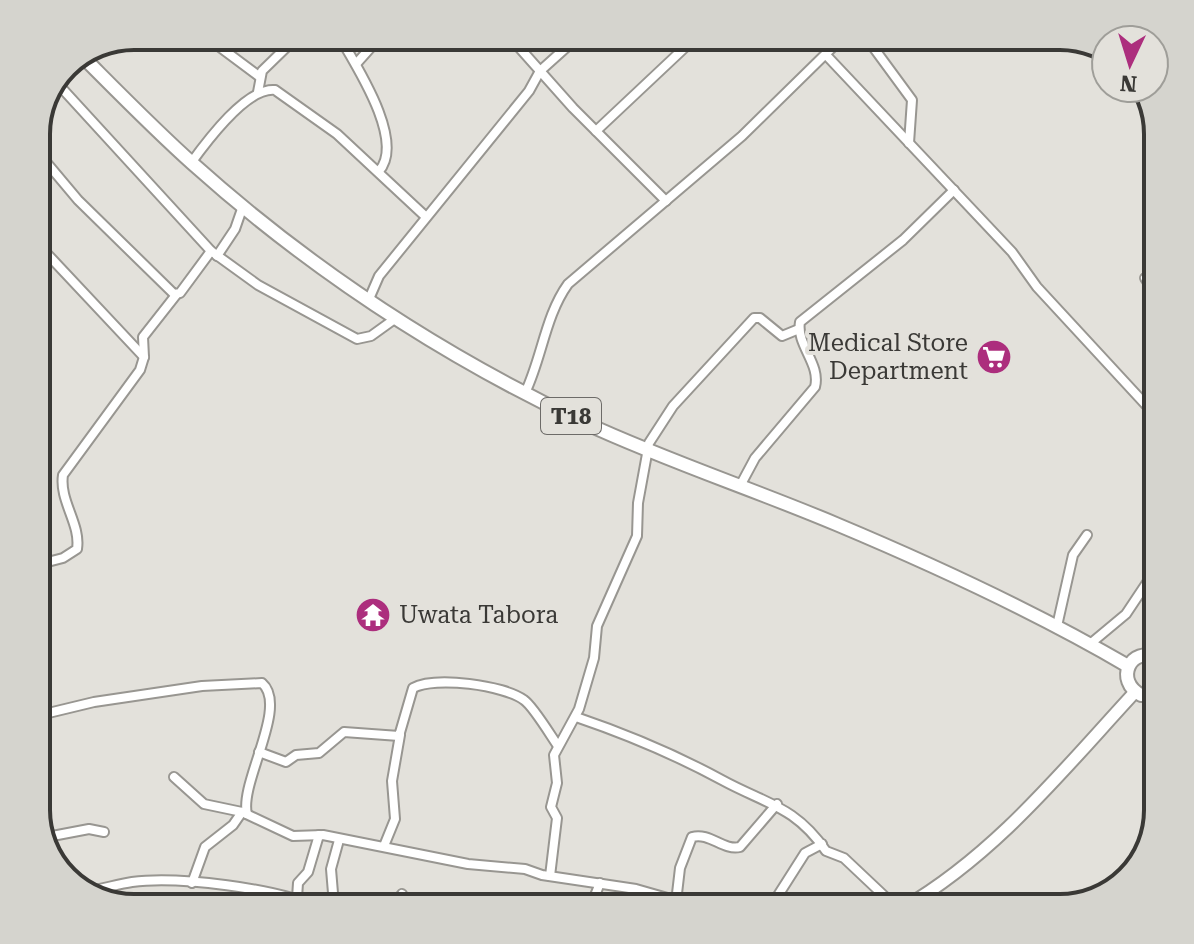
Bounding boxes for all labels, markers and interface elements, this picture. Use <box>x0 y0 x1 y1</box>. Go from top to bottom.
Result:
north arrow <box>1090 24 1170 104</box>
text: N <box>1119 70 1138 97</box>
place label: Medical Store Department <box>808 329 968 385</box>
supermarket icon: Medical Store Department <box>975 338 1013 376</box>
road number: T18 <box>541 398 601 434</box>
temple icon: Uwata Tabora <box>354 596 392 634</box>
place label: Uwata Tabora <box>399 601 558 629</box>

